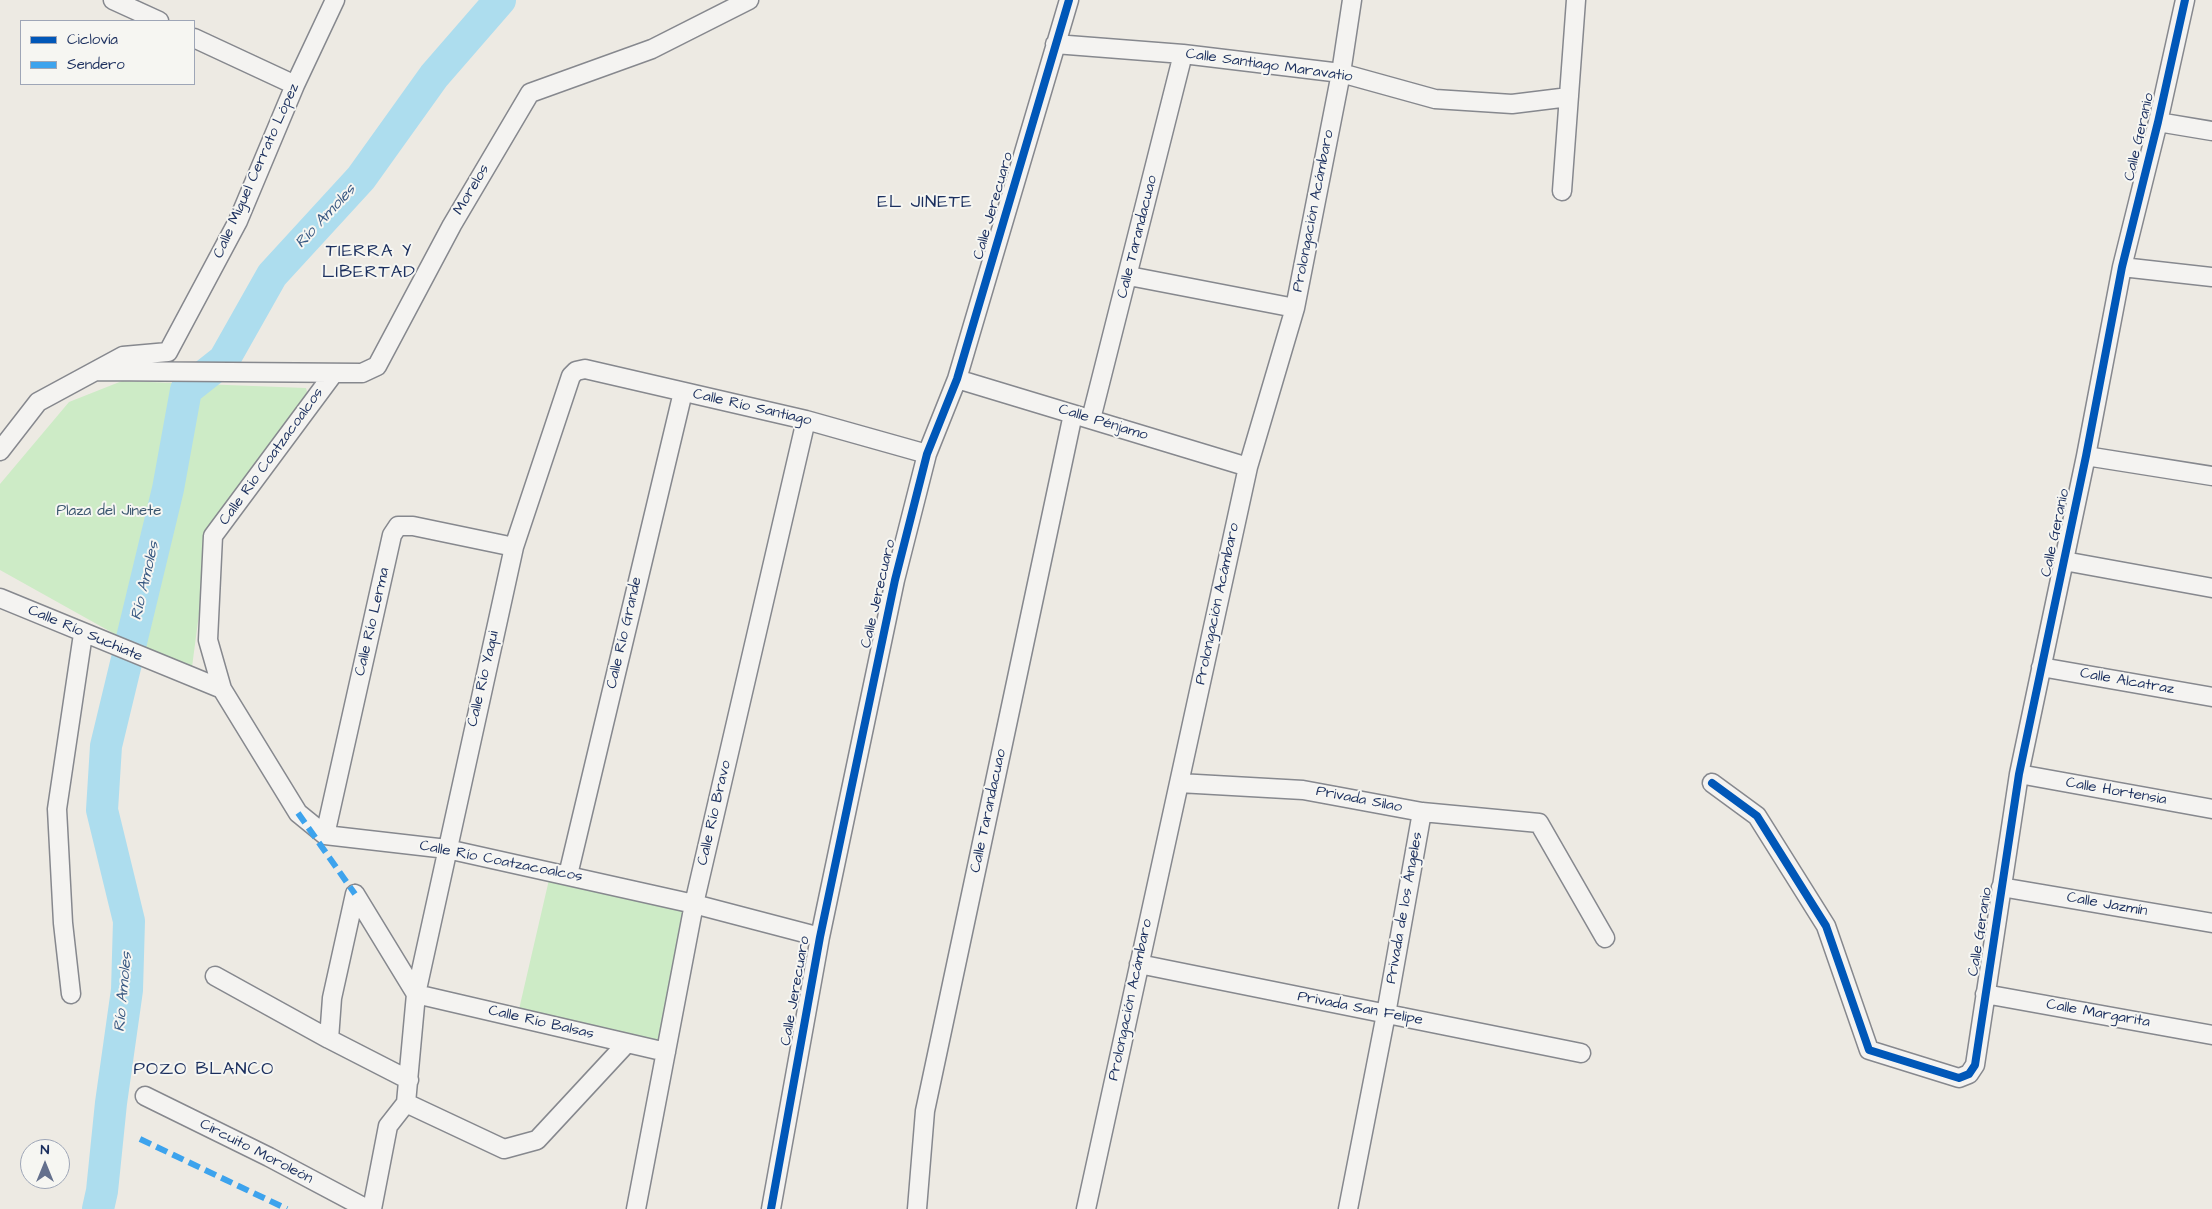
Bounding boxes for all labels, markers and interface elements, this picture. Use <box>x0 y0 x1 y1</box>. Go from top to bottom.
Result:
legend <box>20 20 195 85</box>
text: Ciclovía <box>67 29 118 50</box>
street label: Calle Santiago Maravatio <box>1184 45 1354 87</box>
text: Sendero <box>67 54 125 75</box>
street label: Calle Miguel Cerrato López <box>210 81 304 261</box>
street label: Calle Geranio <box>2121 91 2159 183</box>
street label: Prolongación Acámbaro <box>1289 128 1339 294</box>
street label: Calle Jerecuaro <box>970 150 1018 262</box>
street label: Morelos <box>450 162 494 218</box>
street label: Calle Tarandacuao <box>1114 174 1162 300</box>
water label: Río Amoles <box>292 181 360 253</box>
district label: EL JINETE <box>876 192 974 214</box>
district label: TIERRA Y LIBERTAD <box>321 241 417 284</box>
street label: Calle Río Coatzacoalcos <box>216 385 328 529</box>
street label: Calle Río Santiago <box>691 386 813 430</box>
street label: Calle Pénjamo <box>1056 401 1150 445</box>
street label: Calle Geranio <box>2038 487 2074 579</box>
park label: Plaza del Jinete <box>57 503 161 521</box>
street label: Prolongación Acámbaro <box>1192 522 1244 686</box>
street label: Calle Jerecuaro <box>858 538 900 650</box>
water label: Río Amoles <box>128 540 164 622</box>
street label: Calle Río Lerma <box>352 566 394 678</box>
street label: Calle Río Grande <box>603 575 647 691</box>
street label: Calle Río Suchiate <box>25 602 145 666</box>
street label: Calle Río Yaqui <box>464 629 504 729</box>
street label: Calle Alcatraz <box>2078 665 2176 699</box>
street label: Calle Tarandacuao <box>967 748 1011 874</box>
street label: Calle Río Bravo <box>694 759 736 867</box>
street label: Calle Hortensia <box>2064 774 2168 810</box>
street label: Privada Silao <box>1314 783 1404 817</box>
street label: Privada de los Ángeles <box>1383 831 1427 985</box>
street label: Calle Río Coatzacoalcos <box>418 837 584 887</box>
street label: Calle Geranio <box>1965 886 1997 978</box>
street label: Calle Jazmín <box>2065 889 2149 921</box>
street label: Prolongación Acámbaro <box>1105 918 1157 1082</box>
street label: Calle Jerecuaro <box>778 935 814 1047</box>
water label: Río Amoles <box>111 951 137 1033</box>
street label: Privada San Felipe <box>1296 988 1424 1030</box>
street label: Calle Margarita <box>2045 996 2151 1032</box>
street label: Calle Río Balsas <box>486 1002 596 1044</box>
district label: POZO BLANCO <box>132 1059 276 1081</box>
street label: Circuito Moroleón <box>196 1116 316 1188</box>
north arrow <box>20 1139 70 1189</box>
text: N <box>41 1140 49 1160</box>

